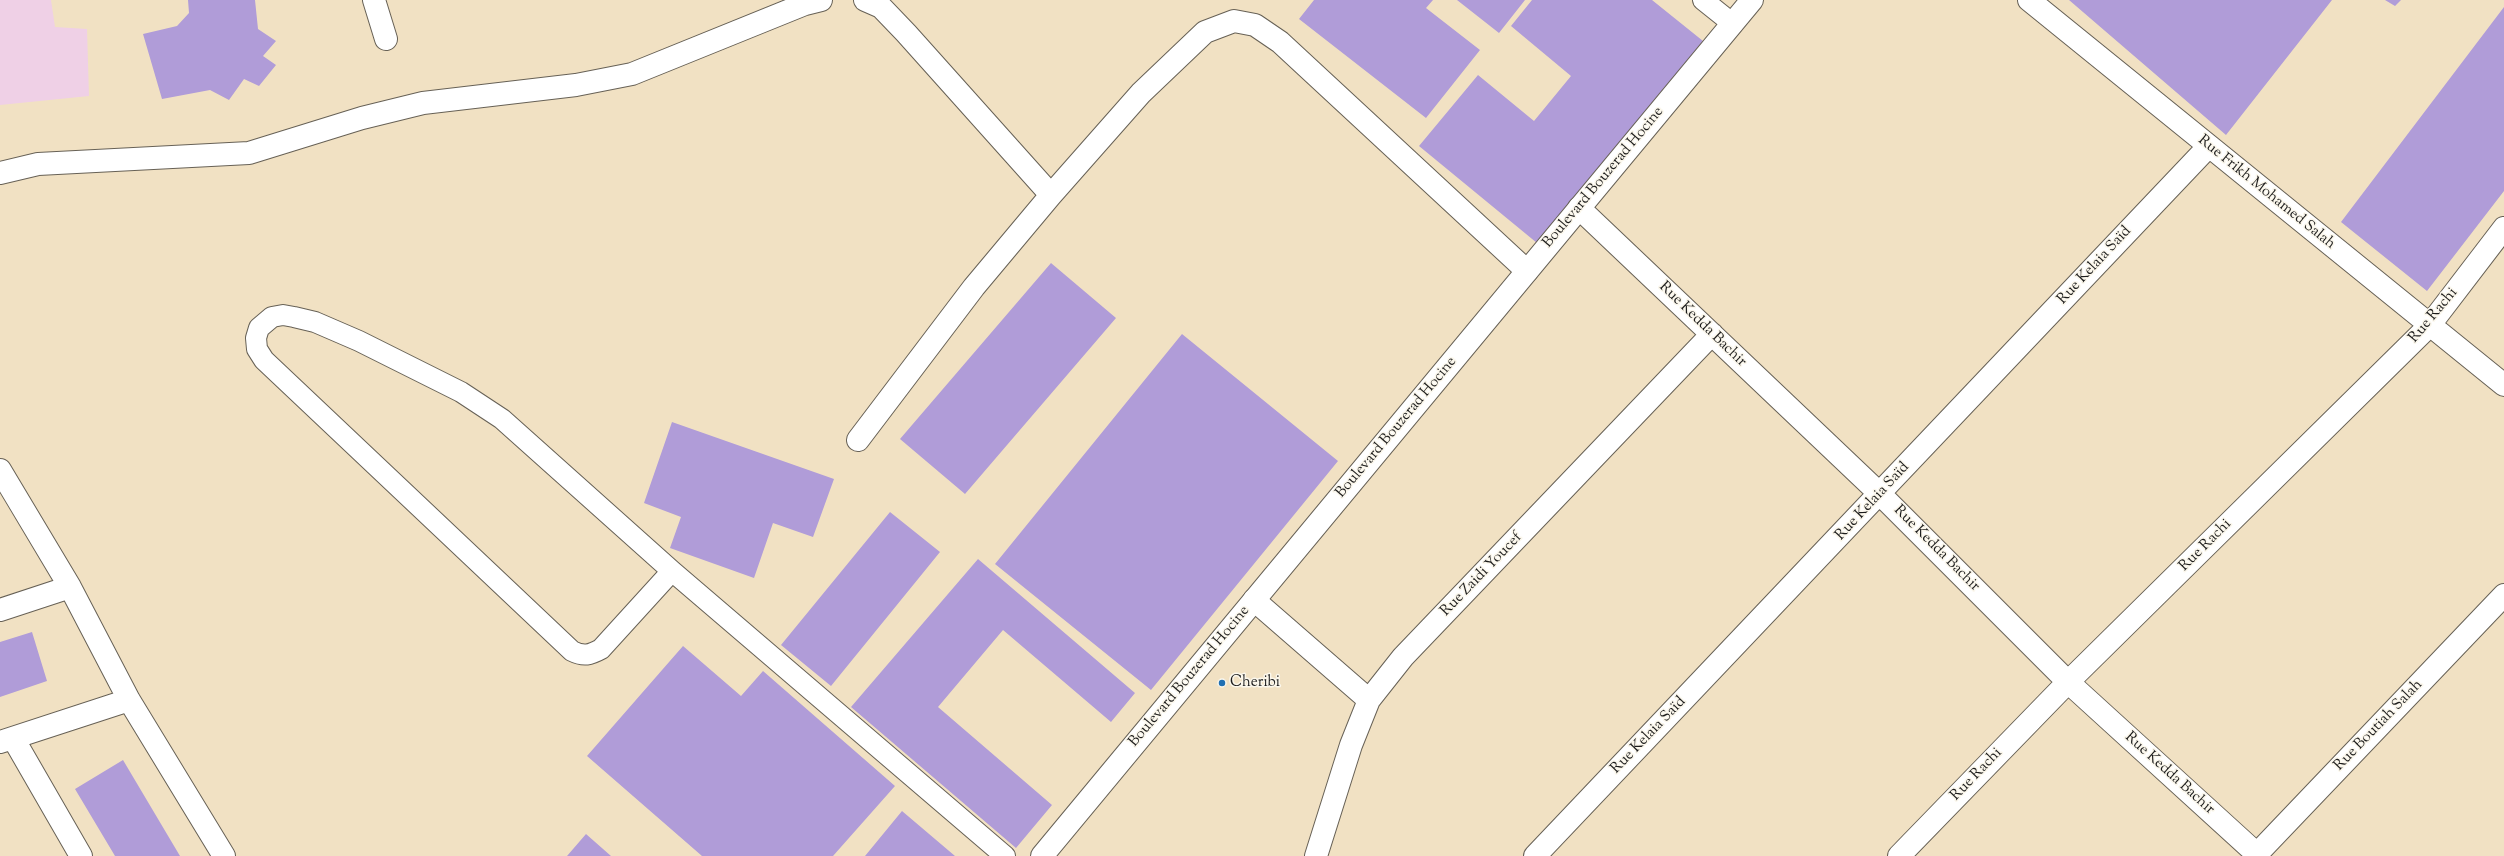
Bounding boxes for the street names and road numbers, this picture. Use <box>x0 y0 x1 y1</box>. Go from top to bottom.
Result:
street label: Boulevard Bouzerad Hocine <box>1540 104 1668 252</box>
street label: Rue Frikh Mohamed Salah <box>2194 132 2338 254</box>
street label: Rue Kelaia Saïd <box>2054 223 2136 309</box>
street label: Rue Kedda Bachir <box>1654 279 1750 371</box>
street label: Rue Rachi <box>2406 285 2462 347</box>
street label: Boulevard Bouzerad Hocine <box>1333 354 1461 502</box>
street label: Rue Kelaia Saïd <box>1832 459 1914 545</box>
street label: Rue Kedda Bachir <box>1889 502 1983 596</box>
street label: Rue Rachi <box>2176 516 2236 576</box>
street label: Rue Zaidi Youcef <box>1437 529 1527 621</box>
street label: Boulevard Bouzerad Hocine <box>1126 603 1254 751</box>
street label: Rue Boutiah Salah <box>2331 677 2427 775</box>
street label: Rue Kelaia Saïd <box>1608 694 1690 778</box>
street label: Rue Kedda Bachir <box>2120 729 2218 819</box>
street label: Rue Rachi <box>1947 745 2007 805</box>

